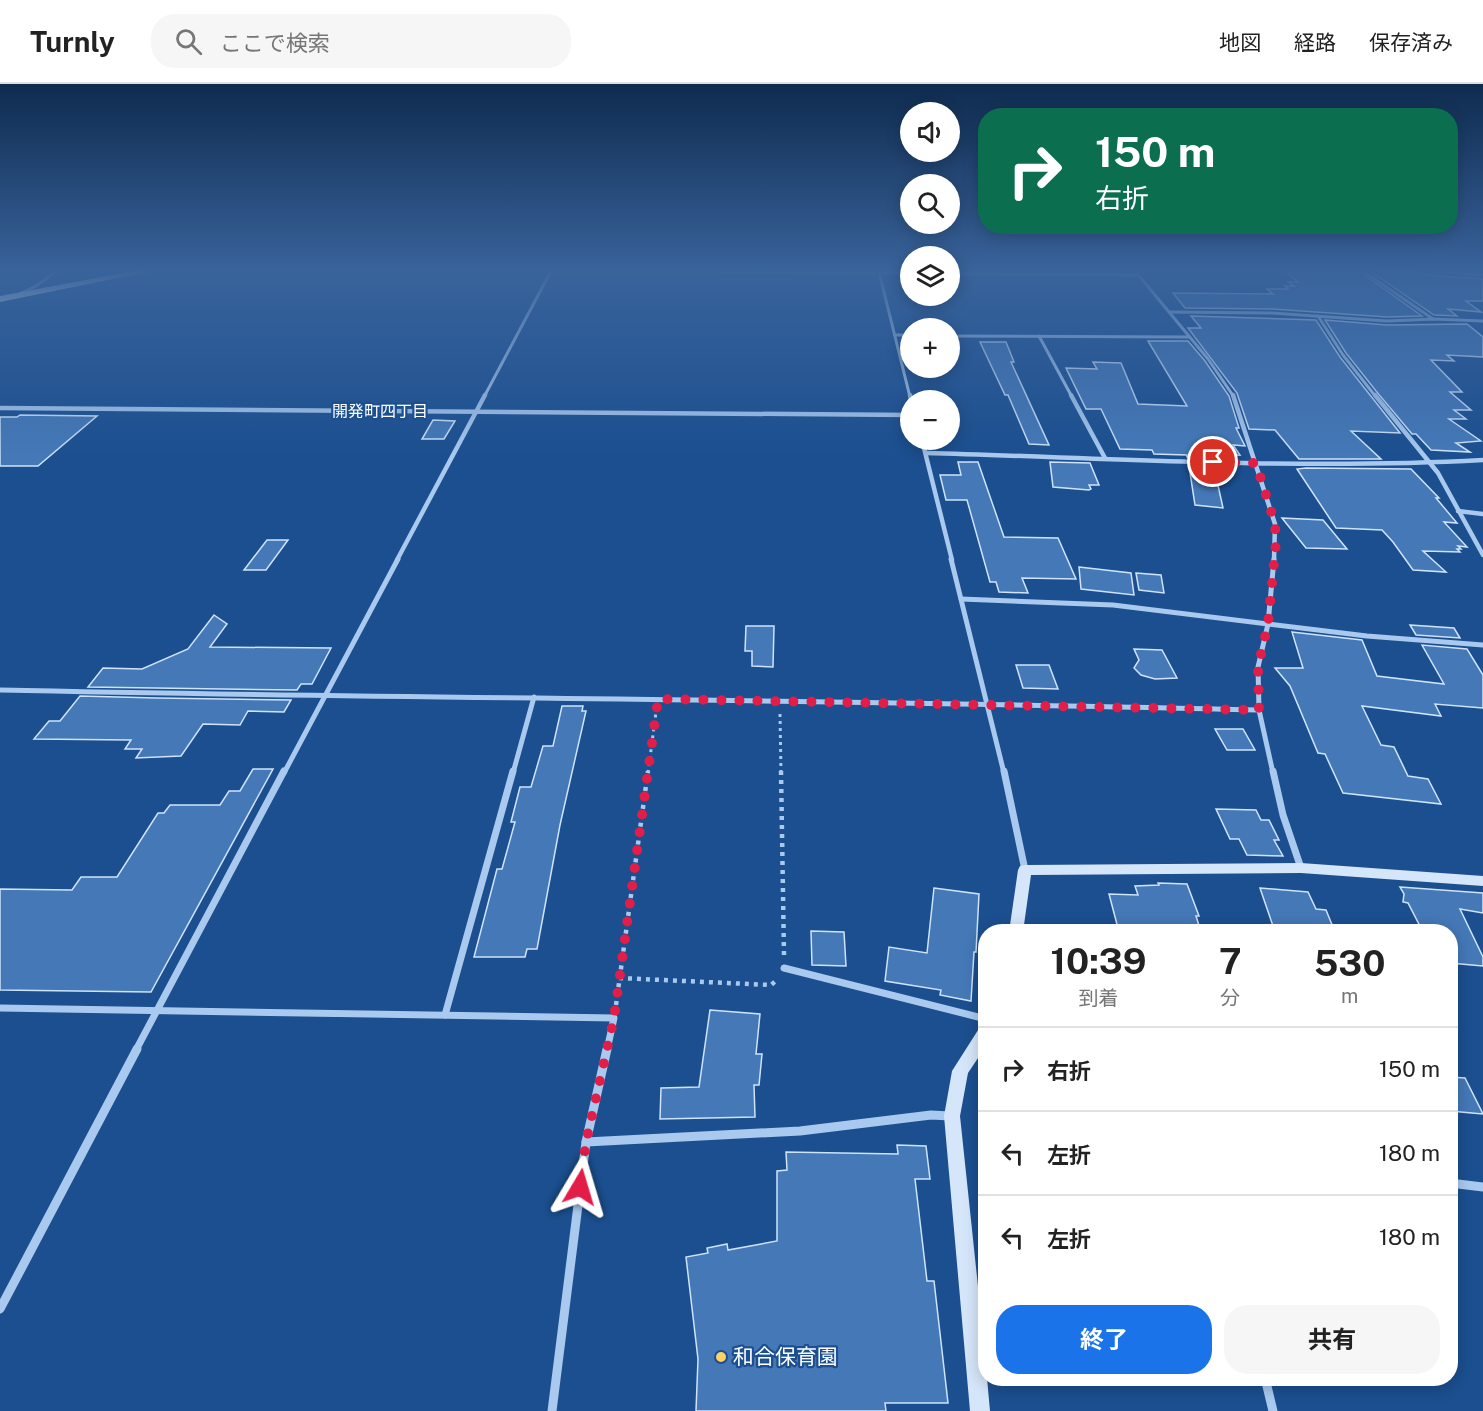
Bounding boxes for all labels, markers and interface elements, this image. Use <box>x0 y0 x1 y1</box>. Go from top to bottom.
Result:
search box <box>151 14 571 68</box>
text: Turnly <box>30 25 115 58</box>
icon: search <box>172 25 205 58</box>
text: ここで検索 <box>220 30 330 56</box>
text: 地図 <box>1219 30 1261 55</box>
text: 経路 <box>1294 30 1336 55</box>
text: 保存済み <box>1369 30 1453 55</box>
map controls <box>900 102 960 450</box>
button: sound <box>900 102 960 162</box>
text: 150 m <box>1095 127 1215 176</box>
icon: right <box>996 132 1074 210</box>
button: search <box>900 174 960 234</box>
text: 右折 <box>1095 182 1149 214</box>
button: layers <box>900 246 960 306</box>
button: + <box>900 318 960 378</box>
button: − <box>900 390 960 450</box>
district label: 開発町四丁目 <box>332 402 428 421</box>
pin <box>1187 436 1238 487</box>
icon: arrive <box>1196 445 1229 478</box>
text: 10:39 <box>1051 940 1146 982</box>
text: 7 <box>1219 940 1242 982</box>
text: 530 <box>1314 942 1385 984</box>
text: m <box>1341 984 1358 1008</box>
text: 到着 <box>1078 986 1118 1010</box>
text: 分 <box>1220 986 1240 1010</box>
icon: right <box>996 1053 1029 1086</box>
text: 150 m <box>1379 1056 1440 1082</box>
text: 右折 <box>1047 1058 1091 1084</box>
icon: left <box>996 1137 1029 1170</box>
text: 180 m <box>1379 1140 1440 1166</box>
text: 左折 <box>1047 1142 1091 1168</box>
position arrow <box>548 1155 612 1219</box>
icon: left <box>996 1221 1029 1254</box>
text: 180 m <box>1379 1224 1440 1250</box>
text: 左折 <box>1047 1226 1091 1252</box>
button: 終了 <box>996 1305 1212 1374</box>
button: 共有 <box>1224 1305 1440 1374</box>
place label: 和合保育園 <box>733 1344 838 1369</box>
marker: 和合保育園 <box>714 1350 728 1364</box>

